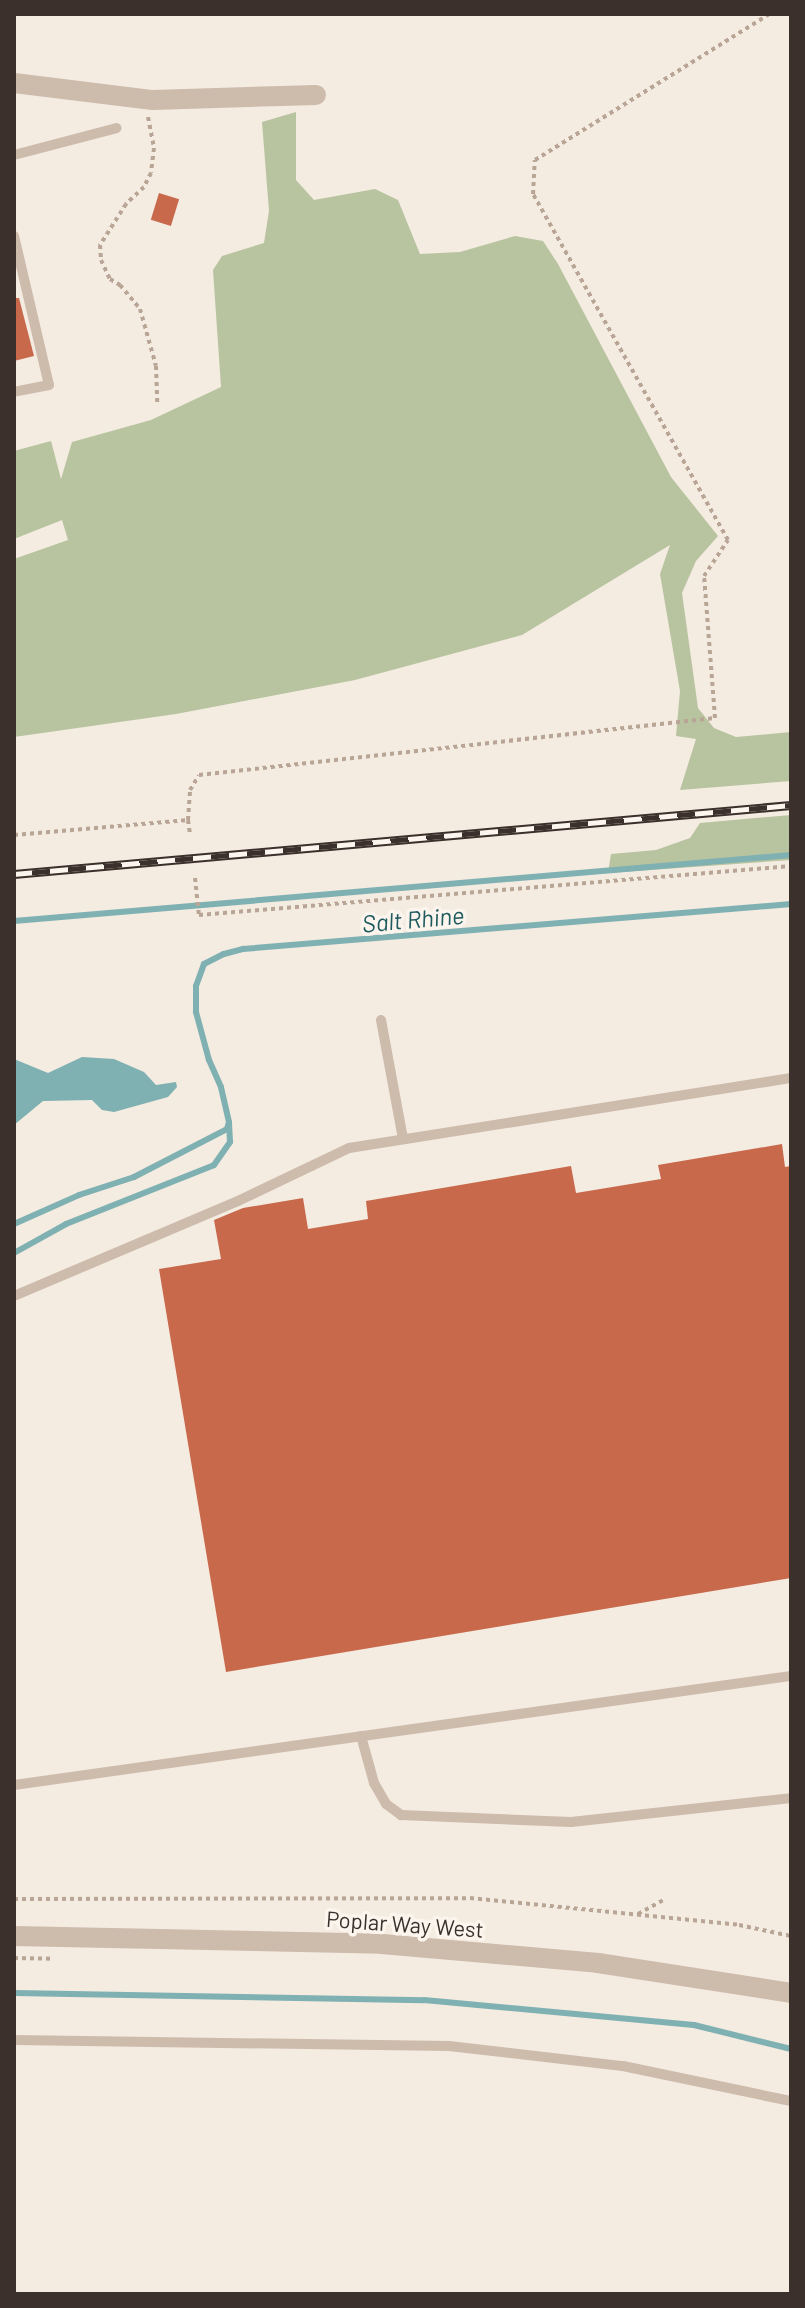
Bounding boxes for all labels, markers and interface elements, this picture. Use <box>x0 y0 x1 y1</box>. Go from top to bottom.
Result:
water label: Salt Rhine <box>361 900 465 938</box>
street label: Poplar Way West <box>325 1905 485 1943</box>

